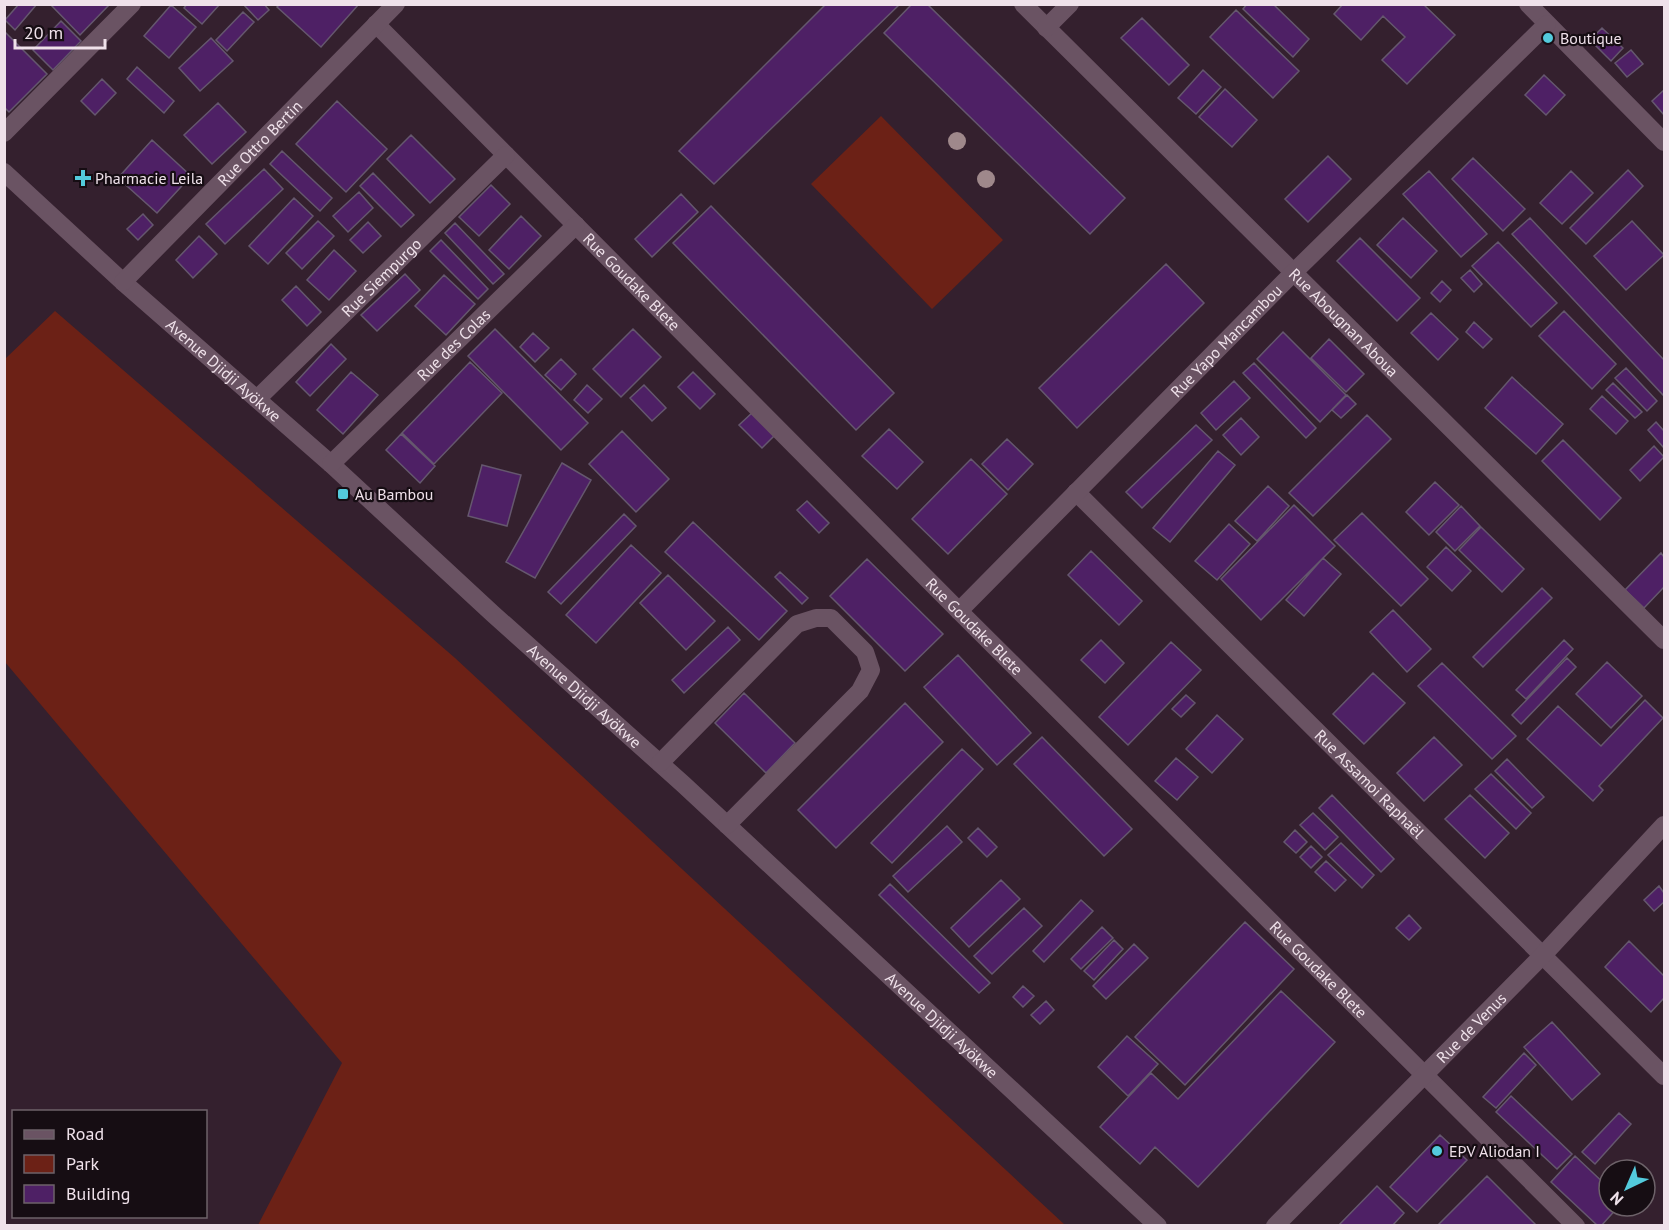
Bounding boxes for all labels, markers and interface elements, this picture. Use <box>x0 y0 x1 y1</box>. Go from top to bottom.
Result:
scale bar <box>15 12 105 50</box>
text: 20 m <box>24 21 63 44</box>
place label: Boutique <box>1560 28 1622 48</box>
marker: Boutique <box>1541 31 1555 45</box>
street label: Rue Ottro Bertin <box>213 96 306 190</box>
place label: Pharmacie Leila <box>95 168 203 188</box>
marker: Pharmacie Leila <box>76 171 90 185</box>
street label: Rue Goudake Blete <box>579 229 685 335</box>
street label: Rue Siempurgo <box>337 234 426 321</box>
street label: Rue Abougnan Aboua <box>1285 264 1403 381</box>
street label: Rue Yapo Mancambou <box>1166 280 1286 401</box>
street label: Rue des Colas <box>413 304 494 385</box>
street label: Avenue Djidji Ayökwe <box>162 314 285 426</box>
place label: Au Bambou <box>355 484 433 504</box>
marker: Au Bambou <box>336 487 350 501</box>
street label: Rue Goudake Blete <box>922 573 1027 679</box>
street label: Avenue Djidji Ayökwe <box>523 640 646 752</box>
street label: Rue Assamoi Raphaël <box>1311 725 1429 843</box>
street label: Rue Goudake Blete <box>1266 917 1371 1022</box>
street label: Avenue Djidji Ayökwe <box>882 968 1002 1082</box>
street label: Rue de Venus <box>1432 988 1511 1067</box>
legend <box>12 1110 207 1218</box>
text: Road <box>66 1122 104 1145</box>
place label: EPV Aliodan I <box>1449 1141 1540 1161</box>
marker: EPV Aliodan I <box>1430 1144 1444 1158</box>
text: Park <box>66 1152 99 1175</box>
north arrow <box>1597 1158 1657 1218</box>
text: Building <box>66 1182 130 1205</box>
text: N <box>1606 1188 1627 1210</box>

